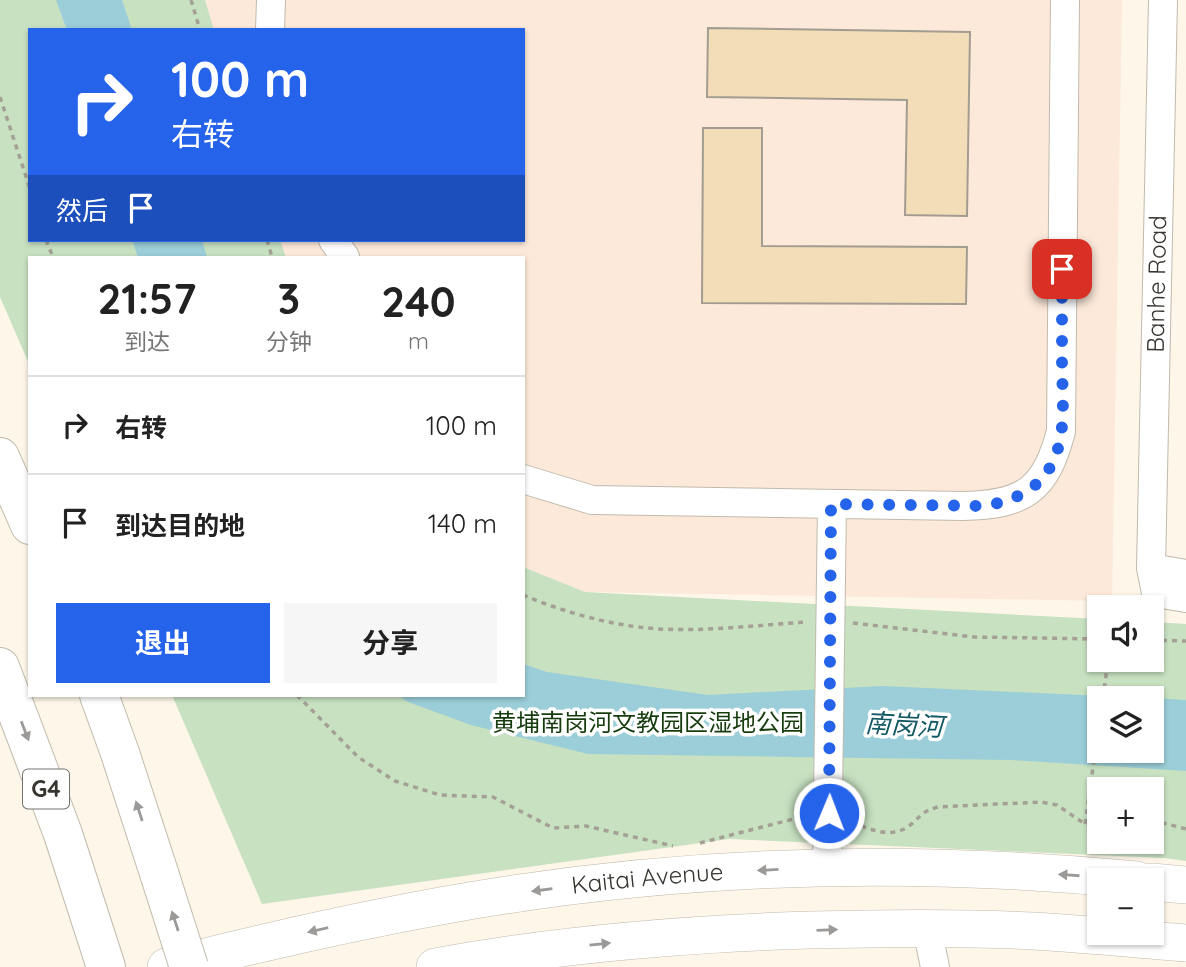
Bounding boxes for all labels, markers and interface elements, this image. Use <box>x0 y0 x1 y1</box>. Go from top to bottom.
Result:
text: 100 m <box>171 48 309 109</box>
icon: right <box>56 56 147 147</box>
text: 右转 <box>171 114 235 154</box>
icon: arrive <box>122 189 160 227</box>
text: 然后 <box>56 194 108 227</box>
street label: Banhe Road <box>1140 215 1172 353</box>
pin <box>1032 239 1092 299</box>
icon: arrive <box>1043 250 1081 288</box>
text: 21:57 <box>97 272 196 325</box>
text: 3 <box>277 272 300 325</box>
text: 240 <box>381 275 456 328</box>
text: m <box>408 326 429 355</box>
text: 到达 <box>124 327 170 356</box>
text: 分钟 <box>266 327 312 356</box>
icon: right <box>56 406 94 444</box>
text: 100 m <box>426 409 497 442</box>
text: 右转 <box>115 411 167 444</box>
icon: arrive <box>56 504 94 542</box>
text: 140 m <box>428 507 497 540</box>
text: 到达目的地 <box>115 509 245 542</box>
map controls <box>1087 595 1164 945</box>
button: sound <box>1087 595 1164 672</box>
button: 退出 <box>56 603 270 683</box>
button: 分享 <box>284 603 497 683</box>
button: layers <box>1087 686 1164 763</box>
water label: 南岗河 <box>864 706 949 743</box>
park label: 黄埔南岗河文教园区湿地公园 <box>492 707 804 737</box>
one-way arrow <box>19 720 30 741</box>
road number: G4 <box>23 769 69 808</box>
position arrow <box>792 776 866 850</box>
button: + <box>1087 777 1164 854</box>
one-way arrow <box>133 800 144 821</box>
street label: Kaitai Avenue <box>570 856 724 900</box>
one-way arrow <box>757 865 779 876</box>
button: − <box>1087 868 1164 945</box>
one-way arrow <box>1058 869 1080 880</box>
one-way arrow <box>531 885 553 896</box>
one-way arrow <box>169 911 179 932</box>
one-way arrow <box>307 924 329 935</box>
one-way arrow <box>816 924 838 936</box>
one-way arrow <box>589 938 611 949</box>

